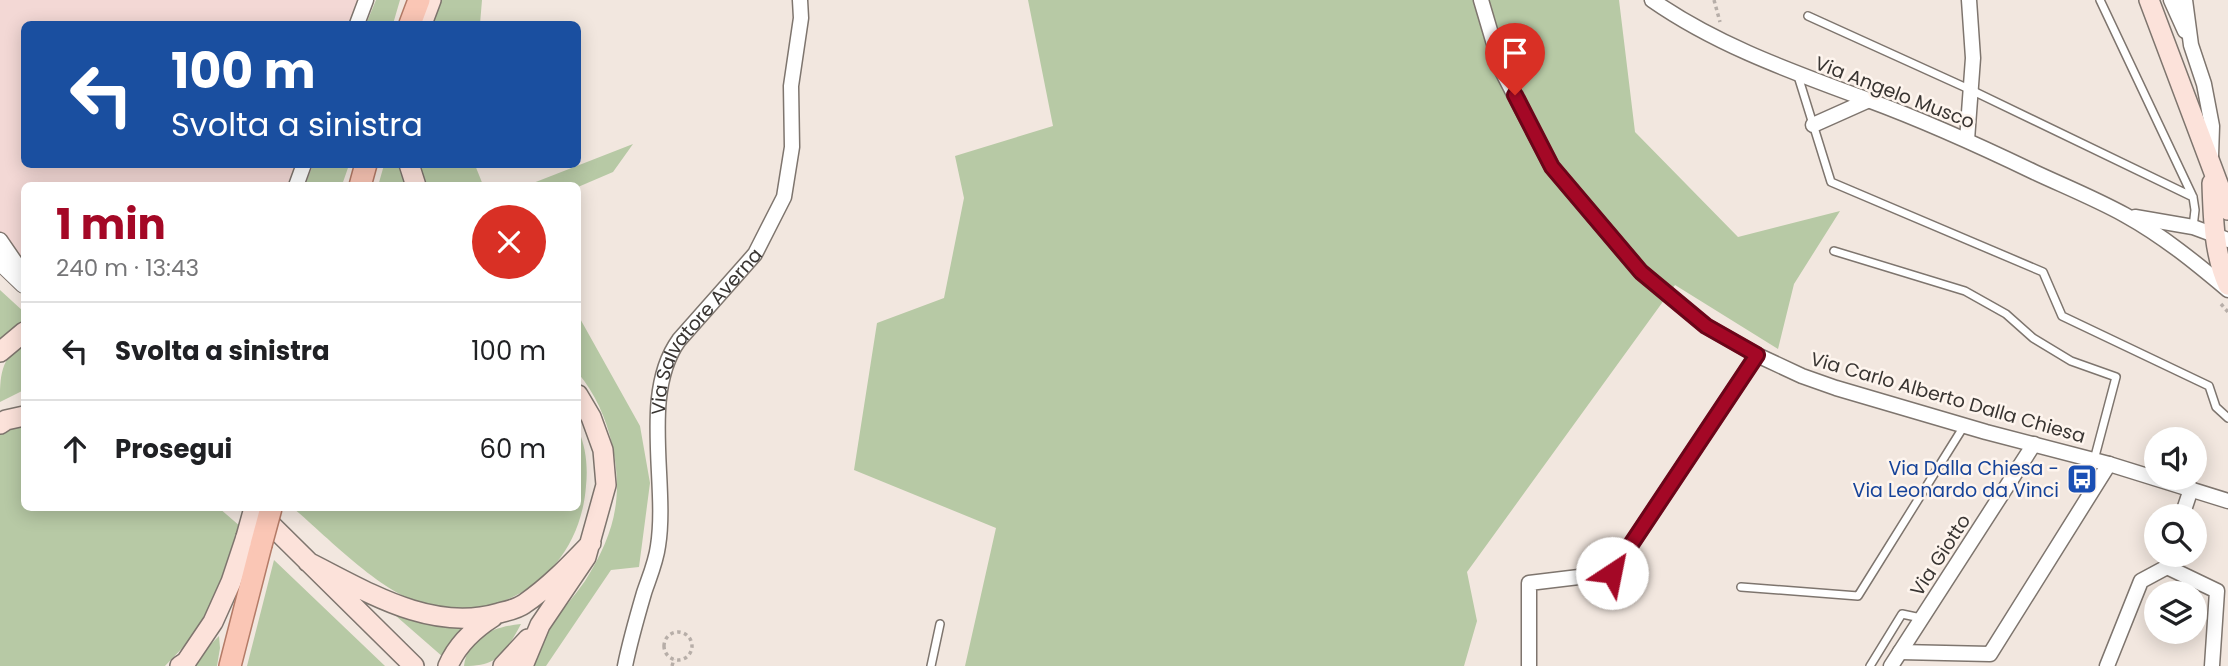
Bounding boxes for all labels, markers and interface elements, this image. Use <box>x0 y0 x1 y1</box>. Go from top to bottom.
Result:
pin <box>1485 23 1545 95</box>
icon: arrive <box>1496 34 1534 72</box>
text: 100 m <box>171 37 316 105</box>
icon: left <box>56 49 147 140</box>
street label: Via Angelo Musco <box>1811 50 1979 135</box>
text: Svolta a sinistra <box>171 102 423 147</box>
text: 1 min <box>56 195 166 254</box>
button: close <box>472 205 546 279</box>
street label: Via Salvatore Averna <box>645 242 768 416</box>
text: 240 m · 13:43 <box>56 252 199 284</box>
icon: left <box>56 332 94 370</box>
text: Svolta a sinistra <box>115 333 330 369</box>
text: 100 m <box>471 333 546 369</box>
street label: Via Carlo Alberto Dalla Chiesa <box>1807 345 2089 450</box>
map controls <box>2144 427 2207 644</box>
button: sound <box>2144 427 2207 490</box>
icon: ahead <box>56 430 94 468</box>
text: Prosegui <box>115 431 232 467</box>
text: 60 m <box>479 431 546 467</box>
place label: Via Dalla Chiesa - Via Leonardo da Vinci <box>1853 455 2059 504</box>
bus stop icon: Via Dalla Chiesa - Via Leonardo da Vinci <box>2065 462 2099 496</box>
button: search <box>2144 504 2207 567</box>
street label: Via Giotto <box>1904 509 1977 602</box>
position arrow <box>1575 536 1649 610</box>
button: layers <box>2144 581 2207 644</box>

